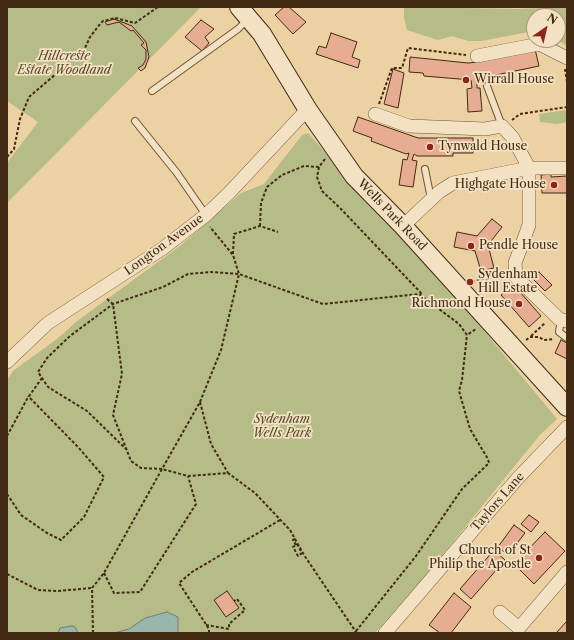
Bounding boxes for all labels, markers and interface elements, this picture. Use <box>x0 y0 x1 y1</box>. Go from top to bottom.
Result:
north arrow <box>526 8 566 48</box>
text: N <box>544 10 560 27</box>
park label: Hillcreste Estate Woodland <box>17 50 111 78</box>
place label: Wirrall House <box>474 73 554 87</box>
marker: Wirrall House <box>461 75 471 85</box>
place label: Tynwald House <box>438 140 527 154</box>
marker: Tynwald House <box>425 142 435 152</box>
street label: Wells Park Road <box>354 176 430 254</box>
place label: Highgate House <box>455 178 546 192</box>
marker: Highgate House <box>549 180 559 190</box>
street label: Longton Avenue <box>122 212 206 278</box>
place label: Pendle House <box>479 239 558 253</box>
marker: Pendle House <box>466 241 476 251</box>
place label: Sydenham Hill Estate <box>478 268 538 296</box>
marker: Sydenham Hill Estate <box>465 277 475 287</box>
place label: Richmond House <box>412 297 511 311</box>
marker: Richmond House <box>514 299 524 309</box>
park label: Sydenham Wells Park <box>253 413 311 441</box>
street label: Taylors Lane <box>469 470 527 534</box>
place label: Church of St Philip the Apostle <box>429 544 531 572</box>
marker: Church of St Philip the Apostle <box>534 553 544 563</box>

